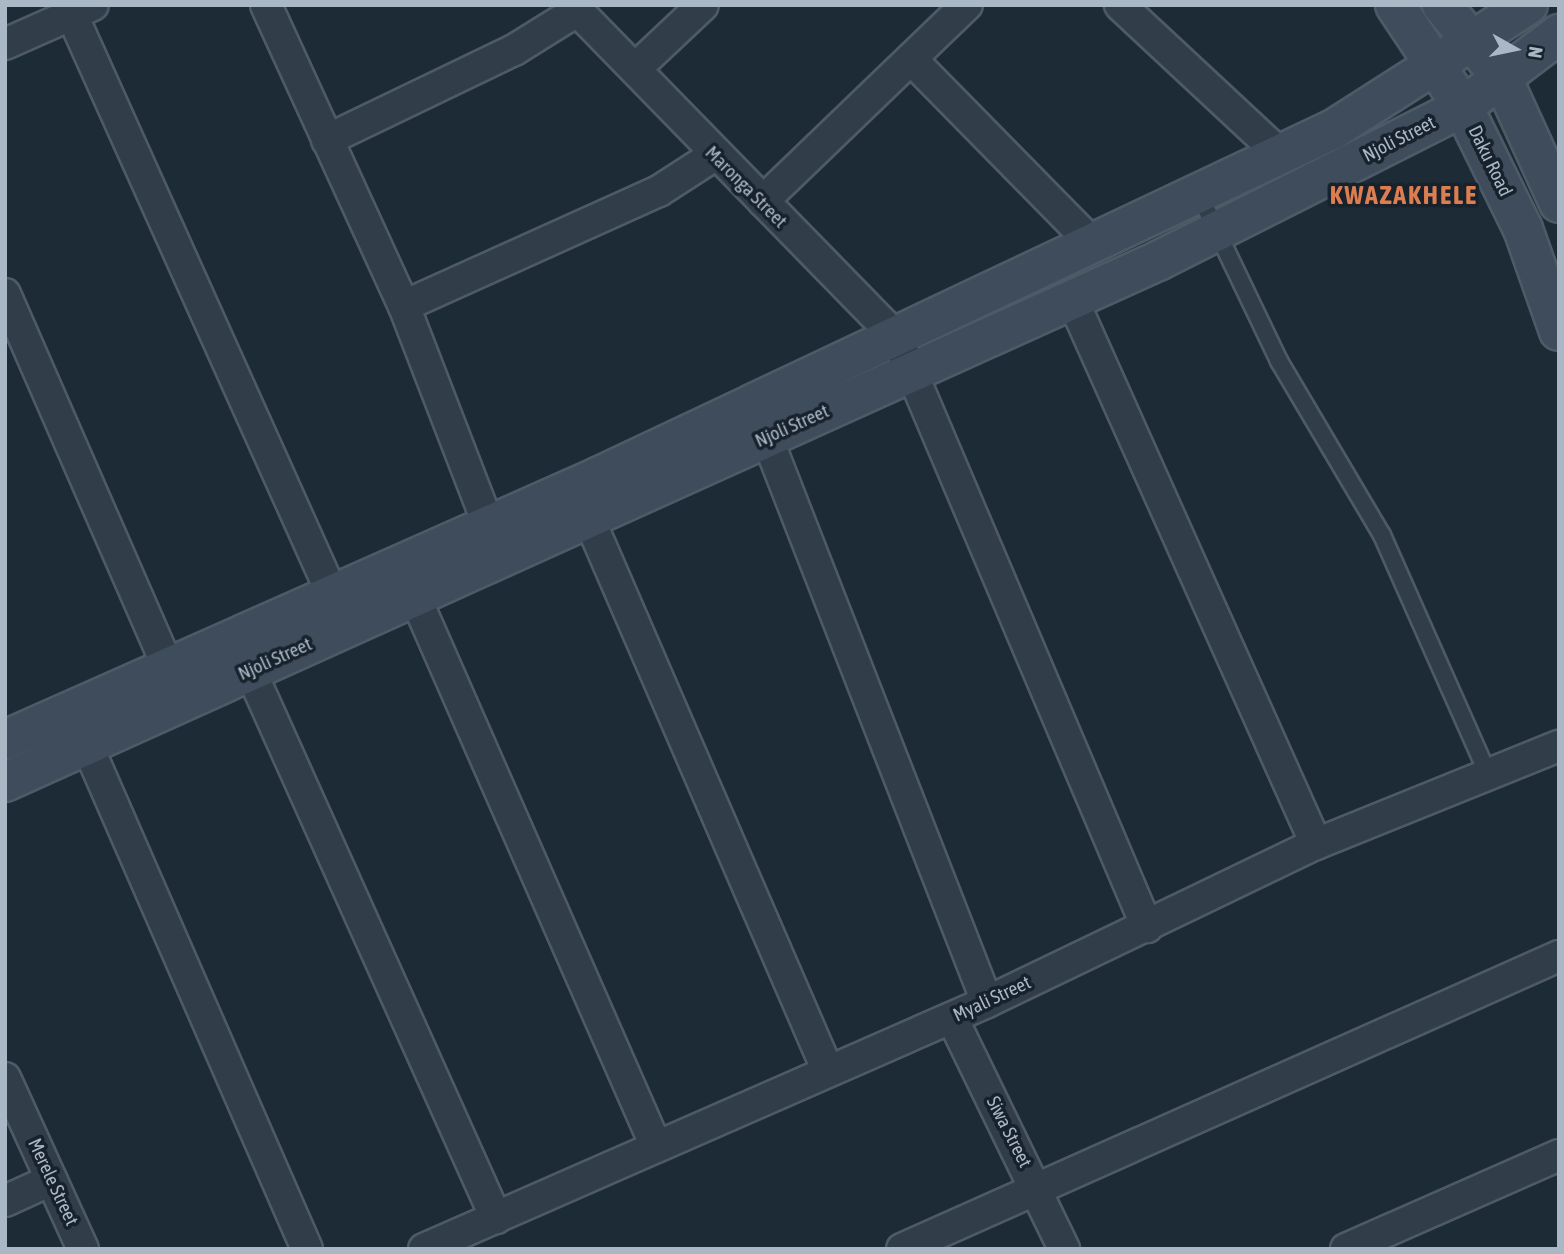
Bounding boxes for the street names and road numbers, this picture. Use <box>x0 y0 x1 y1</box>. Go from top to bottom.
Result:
street label: Njoli Street <box>1359 111 1439 167</box>
street label: Daku Road <box>1463 122 1517 200</box>
street label: Maronga Street <box>700 141 792 233</box>
street label: Njoli Street <box>752 400 832 452</box>
street label: Njoli Street <box>235 633 315 685</box>
street label: Myali Street <box>950 971 1034 1027</box>
street label: Siwa Street <box>981 1093 1037 1171</box>
street label: Merele Street <box>23 1135 83 1229</box>

